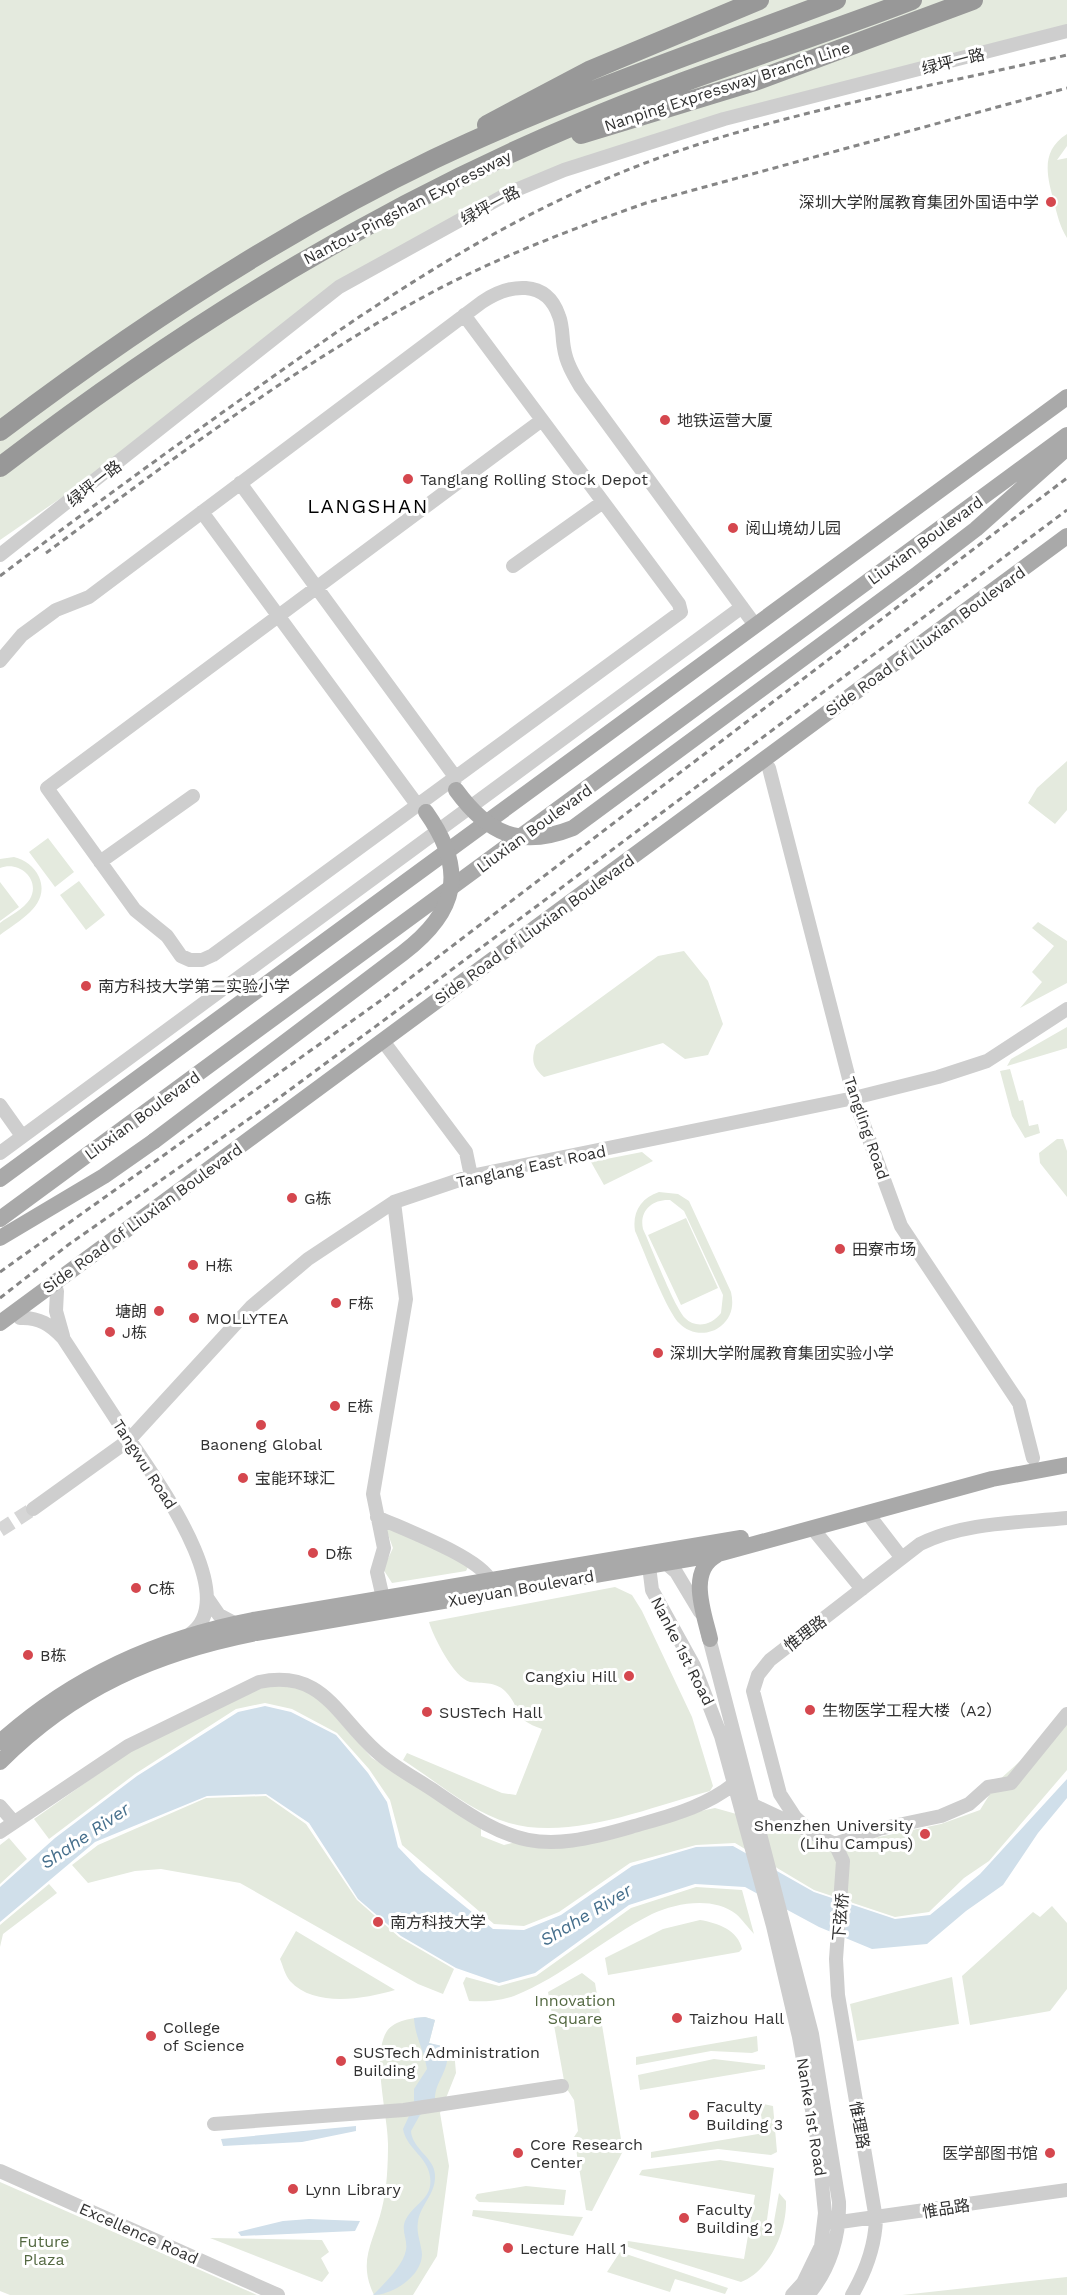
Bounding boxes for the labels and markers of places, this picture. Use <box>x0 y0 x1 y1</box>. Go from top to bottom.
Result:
place label: 深圳大学附属教育集团外国语中学 <box>799 193 1039 212</box>
marker: 深圳大学附属教育集团外国语中学 <box>1044 195 1058 209</box>
place label: 地铁运营大厦 <box>677 411 773 430</box>
marker: 地铁运营大厦 <box>658 413 672 427</box>
place label: Tanglang Rolling Stock Depot <box>420 470 648 489</box>
marker: Tanglang Rolling Stock Depot <box>401 472 415 486</box>
place label: 阅山境幼儿园 <box>745 519 841 538</box>
marker: 阅山境幼儿园 <box>726 521 740 535</box>
place label: 南方科技大学第二实验小学 <box>98 977 290 996</box>
marker: 南方科技大学第二实验小学 <box>79 979 93 993</box>
place label: G栋 <box>304 1189 332 1208</box>
marker: G栋 <box>285 1191 299 1205</box>
place label: 田寮市场 <box>852 1240 916 1259</box>
marker: 田寮市场 <box>833 1242 847 1256</box>
place label: H栋 <box>205 1256 233 1275</box>
marker: H栋 <box>186 1258 200 1272</box>
place label: F栋 <box>348 1294 374 1313</box>
marker: F栋 <box>329 1296 343 1310</box>
place label: 塘朗 <box>115 1302 147 1321</box>
marker: 塘朗 <box>152 1304 166 1318</box>
place label: MOLLYTEA <box>206 1309 289 1328</box>
marker: MOLLYTEA <box>187 1311 201 1325</box>
place label: J栋 <box>122 1323 147 1342</box>
marker: J栋 <box>103 1325 117 1339</box>
place label: 深圳大学附属教育集团实验小学 <box>670 1344 894 1363</box>
marker: 深圳大学附属教育集团实验小学 <box>651 1346 665 1360</box>
place label: E栋 <box>347 1397 373 1416</box>
marker: E栋 <box>328 1399 342 1413</box>
marker: Baoneng Global <box>254 1418 268 1432</box>
place label: Baoneng Global <box>200 1435 322 1454</box>
place label: 宝能环球汇 <box>255 1469 335 1488</box>
marker: 宝能环球汇 <box>236 1471 250 1485</box>
place label: D栋 <box>325 1544 353 1563</box>
marker: D栋 <box>306 1546 320 1560</box>
place label: C栋 <box>148 1579 175 1598</box>
marker: C栋 <box>129 1581 143 1595</box>
place label: B栋 <box>40 1646 66 1665</box>
marker: B栋 <box>21 1648 35 1662</box>
place label: Cangxiu Hill <box>525 1667 617 1686</box>
marker: Cangxiu Hill <box>622 1669 636 1683</box>
place label: 生物医学工程大楼（A2） <box>822 1701 1002 1720</box>
place label: SUSTech Hall <box>439 1703 542 1722</box>
marker: 生物医学工程大楼（A2） <box>803 1703 817 1717</box>
marker: SUSTech Hall <box>420 1705 434 1719</box>
place label: Shenzhen University (Lihu Campus) <box>754 1816 914 1853</box>
marker: Shenzhen University (Lihu Campus) <box>918 1827 932 1841</box>
place label: 南方科技大学 <box>390 1913 486 1932</box>
marker: 南方科技大学 <box>371 1915 385 1929</box>
place label: Taizhou Hall <box>689 2009 784 2028</box>
marker: Taizhou Hall <box>670 2011 684 2025</box>
place label: College of Science <box>163 2018 244 2055</box>
marker: College of Science <box>144 2029 158 2043</box>
place label: SUSTech Administration Building <box>353 2043 540 2080</box>
marker: SUSTech Administration Building <box>334 2054 348 2068</box>
place label: Faculty Building 3 <box>706 2097 783 2134</box>
marker: Faculty Building 3 <box>687 2108 701 2122</box>
place label: Core Research Center <box>530 2135 643 2172</box>
place label: 医学部图书馆 <box>942 2144 1038 2163</box>
marker: Core Research Center <box>511 2146 525 2160</box>
marker: 医学部图书馆 <box>1043 2146 1057 2160</box>
place label: Lynn Library <box>305 2180 401 2199</box>
marker: Lynn Library <box>286 2182 300 2196</box>
place label: Faculty Building 2 <box>696 2200 773 2237</box>
marker: Faculty Building 2 <box>677 2211 691 2225</box>
place label: Lecture Hall 1 <box>520 2239 626 2258</box>
marker: Lecture Hall 1 <box>501 2241 515 2255</box>

